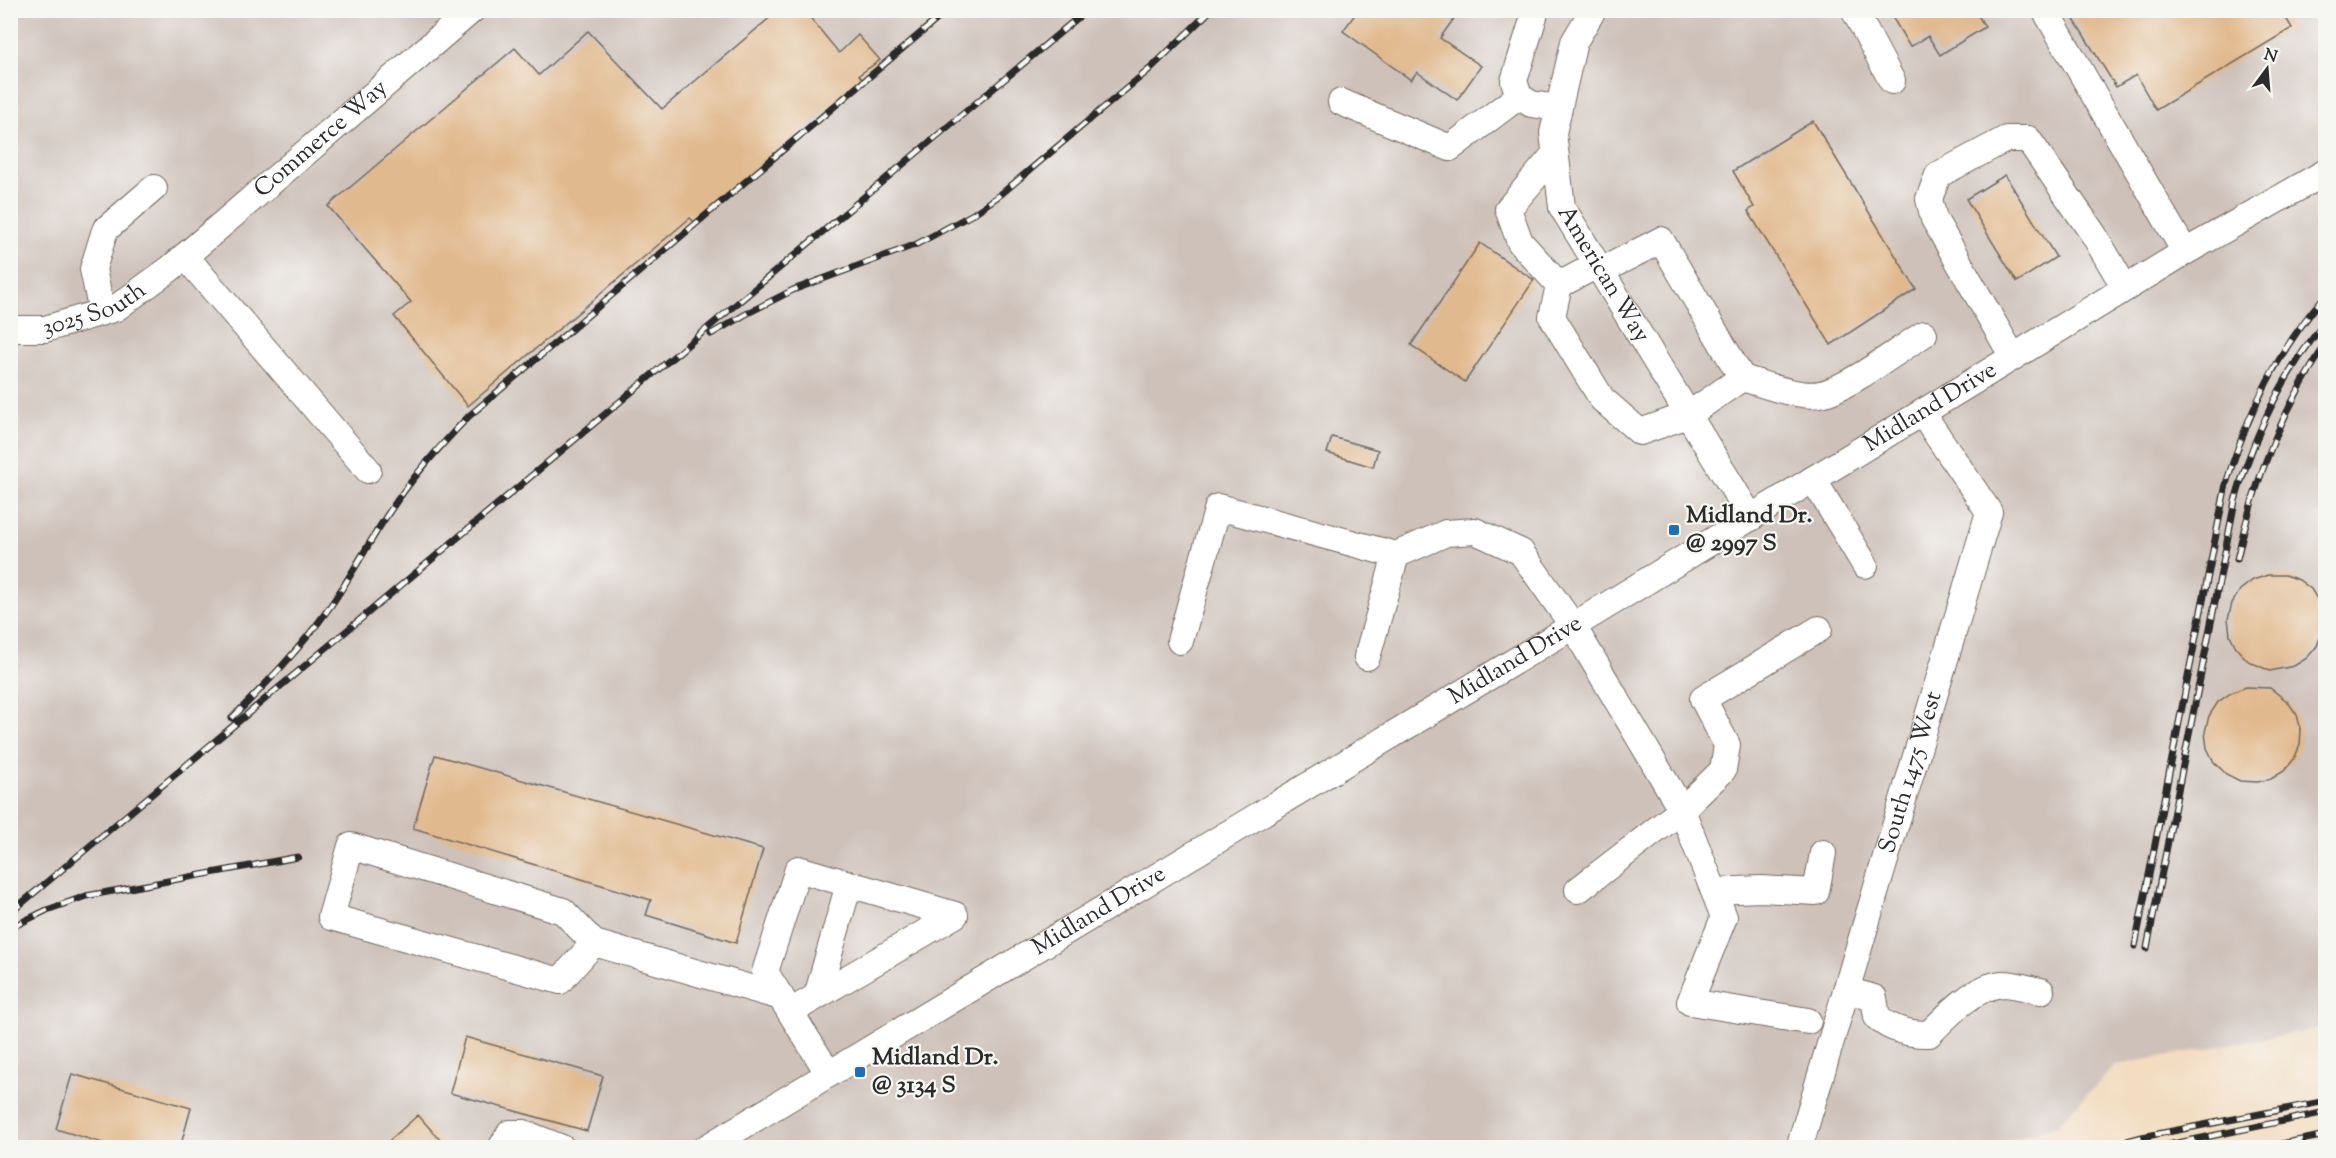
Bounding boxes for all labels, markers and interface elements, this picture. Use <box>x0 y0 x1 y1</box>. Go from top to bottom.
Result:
north arrow <box>2237 39 2297 99</box>
text: N <box>2261 44 2280 70</box>
street label: Commerce Way <box>247 72 396 206</box>
street label: American Way <box>1548 199 1658 350</box>
street label: 3025 South <box>38 274 154 346</box>
street label: Midland Drive <box>1857 354 2004 461</box>
place label: Midland Dr. @ 2997 S <box>1686 499 1813 561</box>
marker: Midland Dr. @ 2997 S <box>1667 523 1681 537</box>
street label: Midland Drive <box>1442 607 1589 714</box>
street label: South 1475 West <box>1871 687 1951 858</box>
street label: Midland Drive <box>1026 858 1172 965</box>
place label: Midland Dr. @ 3134 S <box>872 1041 999 1103</box>
marker: Midland Dr. @ 3134 S <box>853 1065 867 1079</box>

